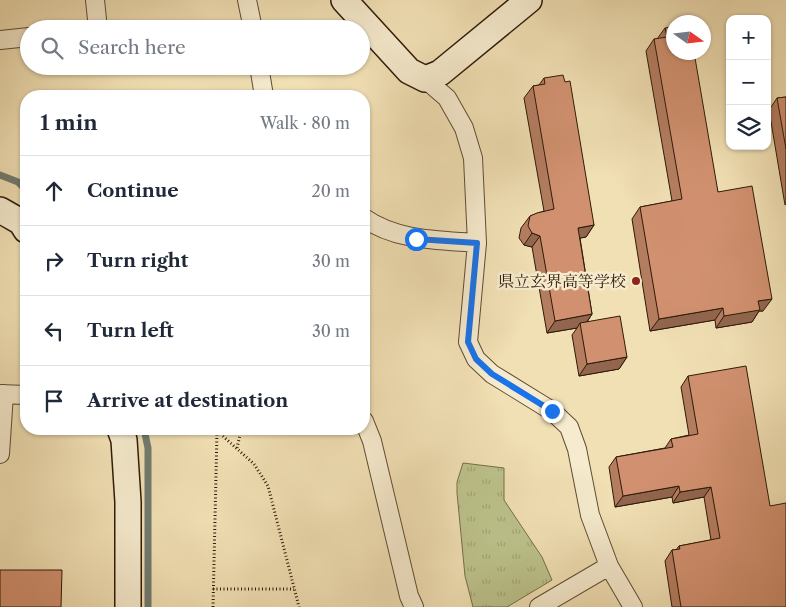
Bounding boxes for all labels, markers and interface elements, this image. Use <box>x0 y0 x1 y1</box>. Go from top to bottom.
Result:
north arrow <box>666 15 711 60</box>
map controls <box>726 15 771 150</box>
button: + <box>726 15 771 60</box>
search box <box>20 20 370 75</box>
icon: search <box>38 34 66 62</box>
text: Search here <box>78 36 186 59</box>
button: − <box>726 60 771 105</box>
button: layers <box>726 105 771 150</box>
text: 1 min <box>40 110 98 135</box>
text: Walk · 80 m <box>260 113 350 133</box>
icon: ahead <box>40 177 68 205</box>
text: Continue <box>87 179 179 202</box>
text: 20 m <box>311 181 350 201</box>
route start <box>405 228 428 251</box>
icon: right <box>40 247 68 275</box>
text: Turn right <box>87 249 188 272</box>
text: 30 m <box>312 251 350 271</box>
place label: 県立玄界高等学校 <box>498 271 626 291</box>
marker: 県立玄界高等学校 <box>630 275 642 287</box>
icon: left <box>40 317 68 345</box>
text: Turn left <box>87 319 174 342</box>
text: 30 m <box>312 321 350 341</box>
icon: arrive <box>40 387 68 415</box>
text: Arrive at destination <box>87 389 288 412</box>
route end <box>541 400 564 423</box>

